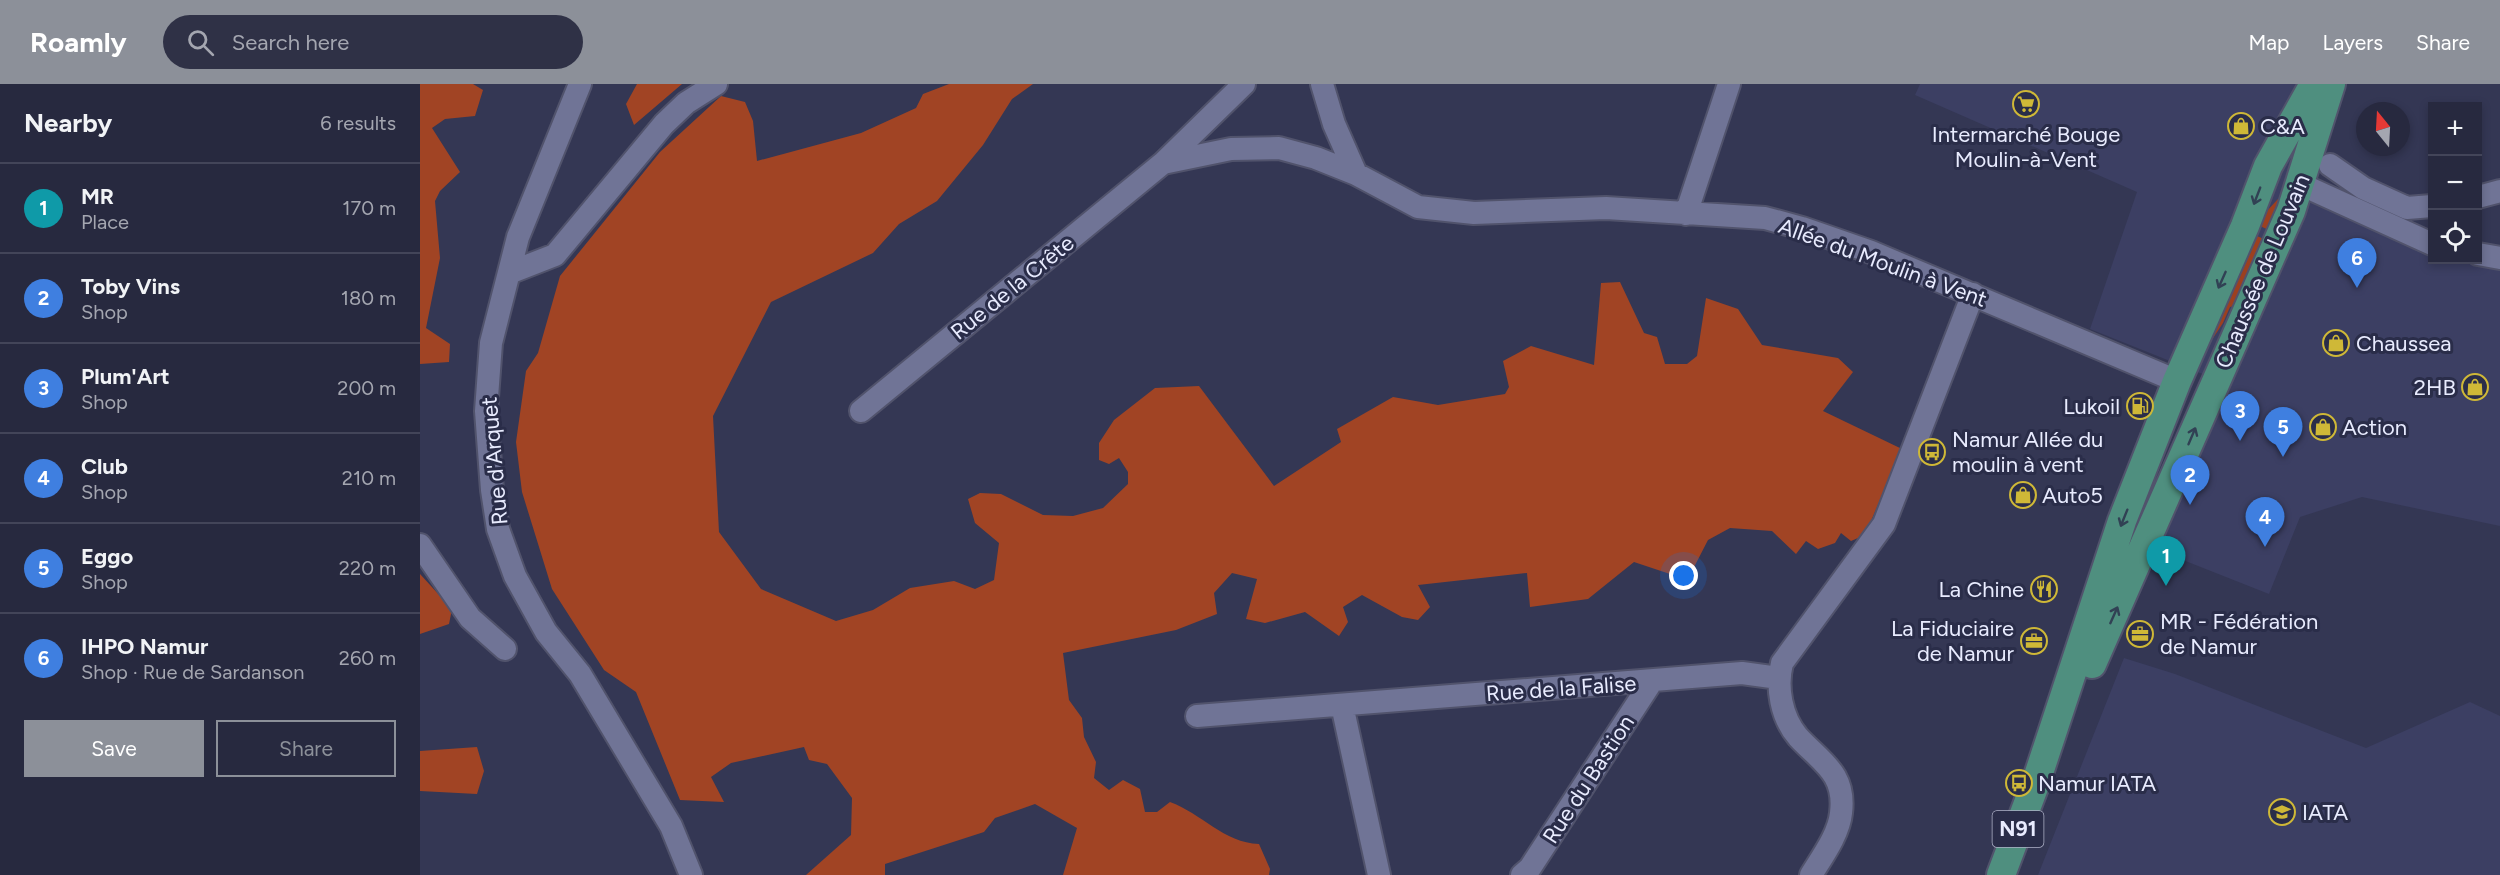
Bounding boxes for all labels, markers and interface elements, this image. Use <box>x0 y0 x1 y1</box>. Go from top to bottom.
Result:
search box <box>163 15 583 69</box>
text: Roamly <box>30 25 127 59</box>
icon: search <box>184 26 217 59</box>
text: Search here <box>232 29 349 56</box>
text: Map <box>2249 30 2289 55</box>
text: Layers <box>2322 30 2383 55</box>
text: Share <box>2416 30 2470 55</box>
supermarket icon: Intermarché Bouge Moulin-à-Vent <box>2011 89 2041 119</box>
north arrow <box>2356 102 2410 156</box>
map controls <box>2428 102 2482 264</box>
button: + <box>2428 102 2482 156</box>
text: Nearby <box>24 107 112 139</box>
text: 6 results <box>320 111 396 135</box>
shop icon: C&A <box>2226 111 2256 141</box>
place label: C&A <box>2260 113 2305 140</box>
place label: Intermarché Bouge Moulin-à-Vent <box>1932 121 2120 173</box>
button: − <box>2428 156 2482 210</box>
street label: Chaussée de Louvain <box>2209 170 2316 372</box>
text: MR <box>81 183 114 210</box>
one-way arrow <box>2251 186 2262 205</box>
text: 1 <box>39 196 48 220</box>
text: 170 m <box>342 196 396 220</box>
text: Place <box>81 210 129 234</box>
button: locate <box>2428 210 2482 264</box>
street label: Allée du Moulin à Vent <box>1775 212 1991 313</box>
street label: Rue de la Crête <box>945 229 1079 345</box>
pin: 6 <box>2338 238 2376 288</box>
one-way arrow <box>2215 270 2227 288</box>
text: Toby Vins <box>81 273 180 300</box>
text: 2 <box>38 286 49 310</box>
text: 180 m <box>341 286 396 310</box>
text: Shop <box>81 300 128 324</box>
shop icon: Chaussea <box>2321 328 2351 358</box>
place label: Chaussea <box>2356 330 2451 357</box>
text: Plum'Art <box>81 363 170 390</box>
shop icon: 2HB <box>2460 372 2490 402</box>
place label: 2HB <box>2414 374 2456 401</box>
text: 3 <box>38 376 49 400</box>
text: 200 m <box>337 376 396 400</box>
text: Shop <box>81 390 128 414</box>
fuel station icon: Lukoil <box>2125 391 2155 421</box>
pin: 3 <box>2220 392 2260 441</box>
place label: Lukoil <box>2063 393 2120 420</box>
street label: Rue d'Arquet <box>475 396 514 526</box>
pin: 5 <box>2264 408 2302 457</box>
shop icon: Action <box>2308 412 2338 442</box>
place label: Action <box>2342 414 2407 441</box>
place label: Namur Allée du moulin à vent <box>1952 426 2103 478</box>
one-way arrow <box>2187 428 2198 446</box>
bus stop icon: Namur Allée du moulin à vent <box>1917 437 1947 467</box>
text: Club <box>81 453 128 480</box>
pin: 2 <box>2170 456 2210 505</box>
text: 4 <box>37 466 50 490</box>
text: 210 m <box>342 466 396 490</box>
text: Shop <box>81 480 128 504</box>
shop icon: Auto5 <box>2008 480 2038 510</box>
place label: Auto5 <box>2042 482 2103 509</box>
pin: 4 <box>2246 498 2284 547</box>
one-way arrow <box>2118 508 2129 527</box>
pin: 1 <box>2146 536 2186 586</box>
text: Eggo <box>81 543 133 570</box>
text: 5 <box>38 556 49 580</box>
text: 220 m <box>339 556 396 580</box>
your location <box>1669 561 1698 590</box>
text: Shop <box>81 570 128 594</box>
restaurant icon: La Chine <box>2029 574 2059 604</box>
place label: La Chine <box>1938 576 2024 603</box>
one-way arrow <box>2108 606 2120 624</box>
place label: MR - Fédération de Namur <box>2160 608 2318 660</box>
place label: La Fiduciaire de Namur <box>1891 615 2015 667</box>
office icon: MR - Fédération de Namur <box>2125 619 2155 649</box>
office icon: La Fiduciaire de Namur <box>2019 626 2049 656</box>
text: IHPO Namur <box>81 633 208 660</box>
text: 6 <box>38 646 49 670</box>
text: 260 m <box>339 646 396 670</box>
text: Shop · Rue de Sardanson <box>81 660 304 684</box>
street label: Rue de la Falise <box>1485 670 1637 707</box>
street label: Rue du Bastion <box>1537 710 1640 848</box>
button: Save <box>24 720 204 777</box>
button: Share <box>216 720 396 777</box>
bus stop icon: Namur IATA <box>2004 768 2034 798</box>
place label: Namur IATA <box>2038 770 2156 797</box>
school or university icon: IATA <box>2267 797 2297 827</box>
place label: IATA <box>2302 799 2348 826</box>
road number: N91 <box>1992 811 2044 847</box>

